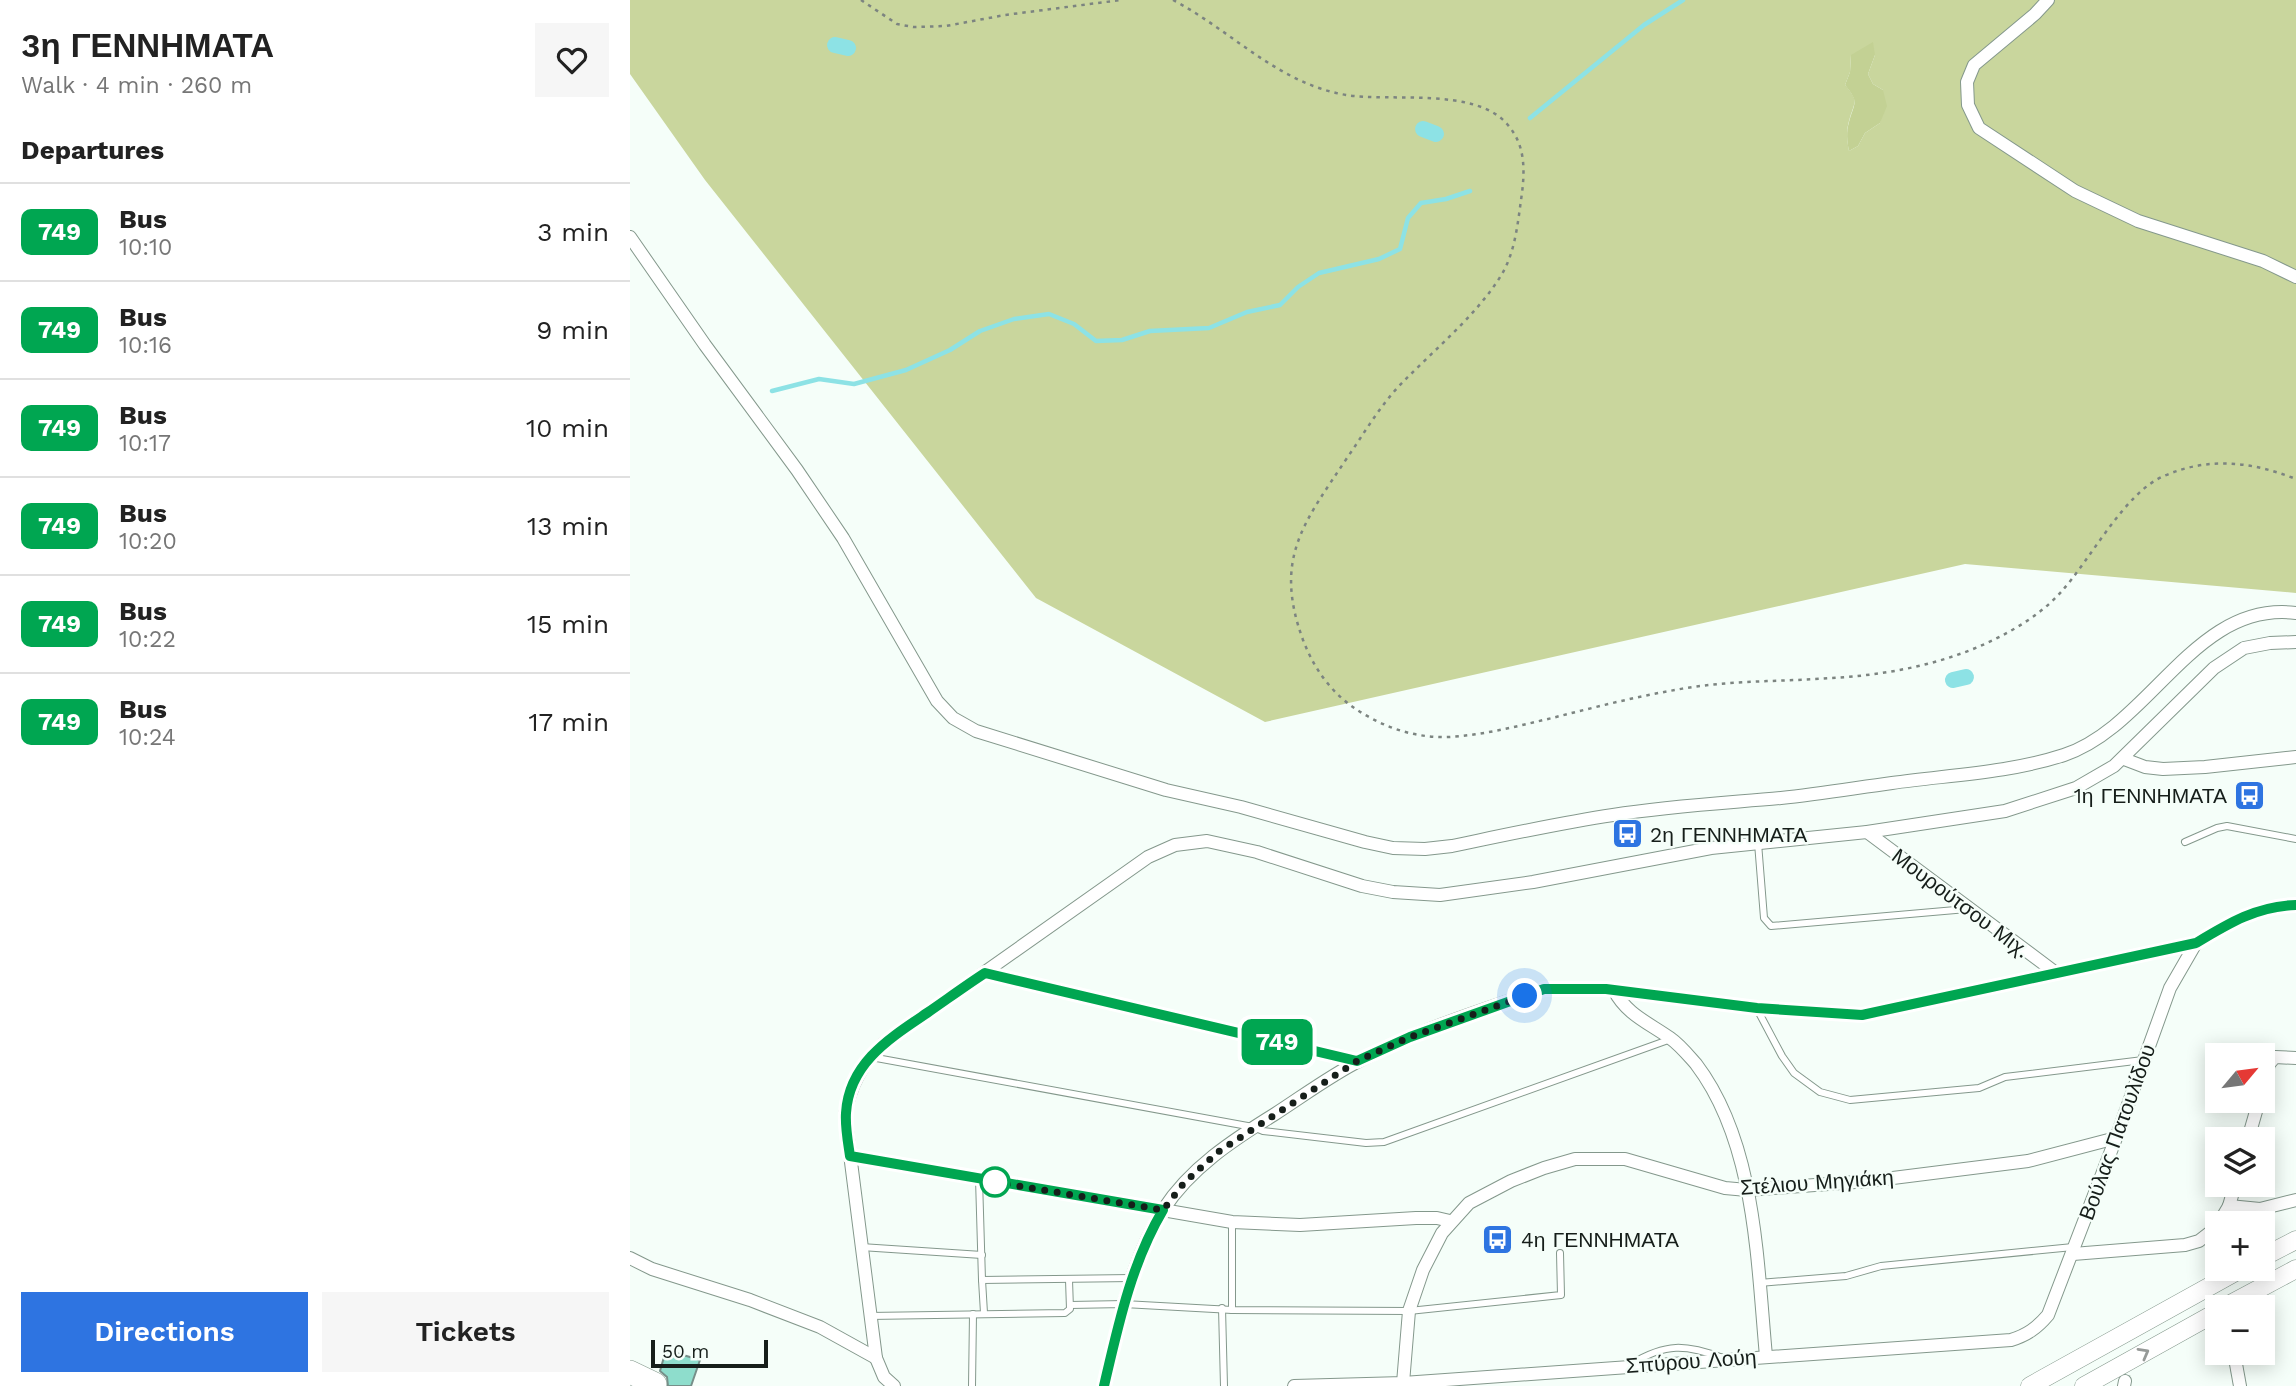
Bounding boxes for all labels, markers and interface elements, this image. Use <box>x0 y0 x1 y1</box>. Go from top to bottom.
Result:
button: heart <box>535 23 609 97</box>
text: 3η ΓΕΝΝΗΜΑΤΑ <box>21 26 274 65</box>
text: Walk · 4 min · 260 m <box>21 72 252 99</box>
text: Departures <box>21 135 164 165</box>
text: Bus <box>119 204 167 234</box>
text: 3 min <box>537 217 609 247</box>
text: 749 <box>38 218 81 246</box>
text: 10:10 <box>119 234 172 261</box>
text: Bus <box>119 302 167 332</box>
text: 9 min <box>536 315 609 345</box>
text: 749 <box>38 316 81 344</box>
text: 10:16 <box>119 332 172 359</box>
text: Bus <box>119 400 167 430</box>
text: 10 min <box>526 413 609 443</box>
text: 749 <box>38 414 81 442</box>
text: 10:17 <box>119 430 171 457</box>
text: Bus <box>119 498 167 528</box>
text: 13 min <box>527 511 609 541</box>
text: 749 <box>38 512 81 540</box>
text: 10:20 <box>119 528 177 555</box>
text: Bus <box>119 596 167 626</box>
text: 15 min <box>527 609 609 639</box>
text: 749 <box>38 610 81 638</box>
text: 10:22 <box>119 626 176 653</box>
text: Bus <box>119 694 167 724</box>
text: 17 min <box>528 707 609 737</box>
text: 749 <box>38 708 81 736</box>
text: 10:24 <box>119 724 176 751</box>
bus stop icon: 1η ΓΕΝΝΗΜΑΤΑ <box>2233 778 2267 812</box>
place label: 1η ΓΕΝΝΗΜΑΤΑ <box>2074 783 2227 808</box>
bus stop icon: 2η ΓΕΝΝΗΜΑΤΑ <box>1610 817 1644 851</box>
place label: 2η ΓΕΝΝΗΜΑΤΑ <box>1650 822 1807 847</box>
street label: Μουρούτσου Μιχ. <box>1887 843 2035 963</box>
your location <box>1507 978 1542 1013</box>
line badge: 749 <box>1237 1019 1317 1065</box>
text: 749 <box>1256 1028 1298 1056</box>
street label: Βούλας Πατουλίδου <box>2074 1041 2160 1223</box>
north arrow <box>2205 1043 2275 1113</box>
map controls <box>2205 1043 2275 1365</box>
button: layers <box>2205 1127 2275 1197</box>
street label: Στέλιου Μηγιάκη <box>1739 1164 1895 1200</box>
unlabelled marker <box>980 1167 1010 1197</box>
button: + <box>2205 1211 2275 1281</box>
bus stop icon: 4η ΓΕΝΝΗΜΑΤΑ <box>1481 1222 1515 1256</box>
place label: 4η ΓΕΝΝΗΜΑΤΑ <box>1521 1227 1679 1252</box>
button: Directions <box>21 1292 308 1372</box>
button: Tickets <box>322 1292 609 1372</box>
button: − <box>2205 1295 2275 1365</box>
scale bar <box>651 1337 768 1369</box>
text: 50 m <box>662 1340 709 1363</box>
street label: Σπύρου Λούη <box>1625 1344 1757 1378</box>
one-way arrow <box>2136 1348 2149 1361</box>

